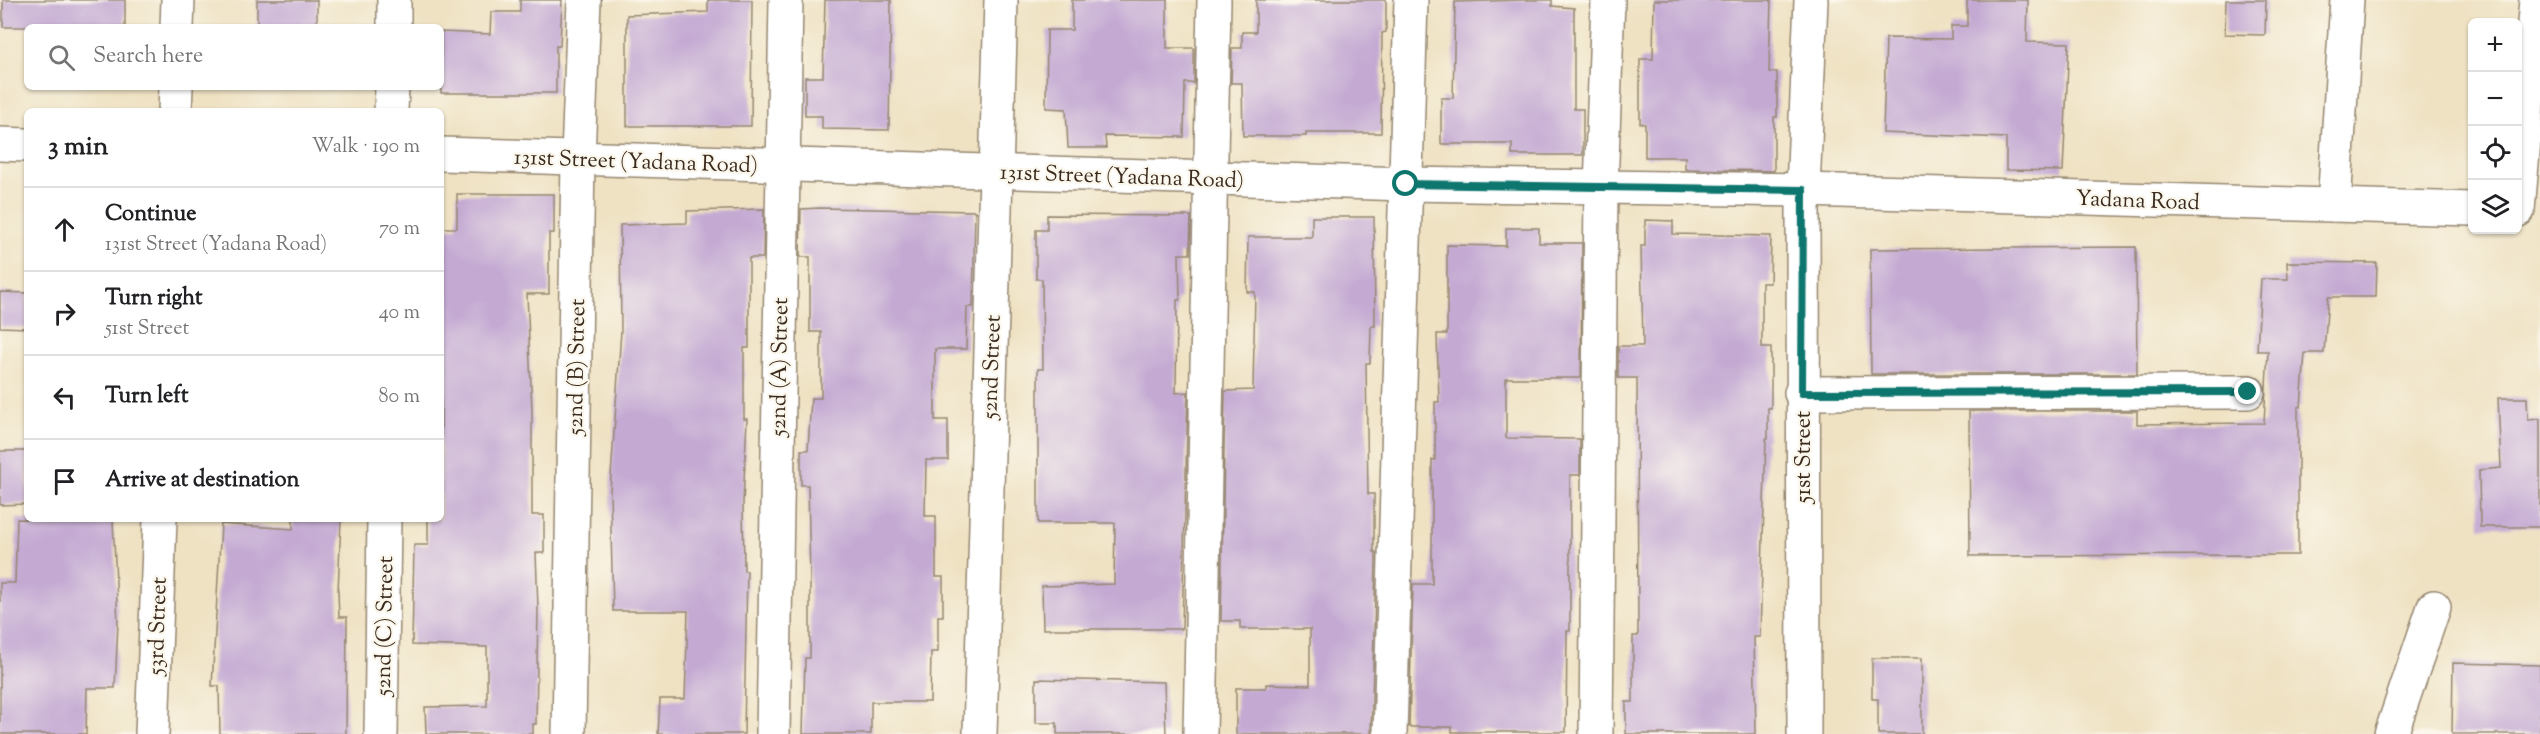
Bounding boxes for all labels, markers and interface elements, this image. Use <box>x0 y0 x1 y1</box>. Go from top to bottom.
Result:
map controls <box>2468 18 2522 234</box>
button: + <box>2468 18 2522 72</box>
search box <box>24 24 444 90</box>
icon: search <box>45 41 78 74</box>
text: Search here <box>93 41 203 73</box>
button: − <box>2468 72 2522 126</box>
button: locate <box>2468 126 2522 180</box>
text: 3 min <box>48 129 108 166</box>
text: Walk · 190 m <box>312 133 420 162</box>
street label: 131st Street (Yadana Road) <box>513 143 758 183</box>
street label: 131st Street (Yadana Road) <box>999 158 1244 198</box>
route start <box>1392 170 1418 196</box>
button: layers <box>2468 180 2522 234</box>
street label: Yadana Road <box>2075 184 2200 220</box>
text: Continue <box>105 199 196 231</box>
icon: ahead <box>48 213 81 246</box>
text: 70 m <box>379 215 420 244</box>
text: 131st Street (Yadana Road) <box>105 231 327 260</box>
text: Turn right <box>105 283 202 315</box>
icon: right <box>48 297 81 330</box>
street label: 52nd (A) Street <box>764 297 798 439</box>
street label: 52nd (B) Street <box>561 298 595 438</box>
text: 40 m <box>379 299 420 328</box>
street label: 52nd Street <box>975 314 1011 422</box>
text: 51st Street <box>105 315 189 344</box>
route end <box>2234 378 2260 404</box>
icon: left <box>48 381 81 414</box>
text: Turn left <box>105 381 188 413</box>
text: 80 m <box>379 383 420 412</box>
street label: 51st Street <box>1789 410 1821 505</box>
icon: arrive <box>48 465 81 498</box>
text: Arrive at destination <box>105 465 300 497</box>
street label: 52nd (C) Street <box>369 555 403 698</box>
street label: 53rd Street <box>141 576 177 678</box>

